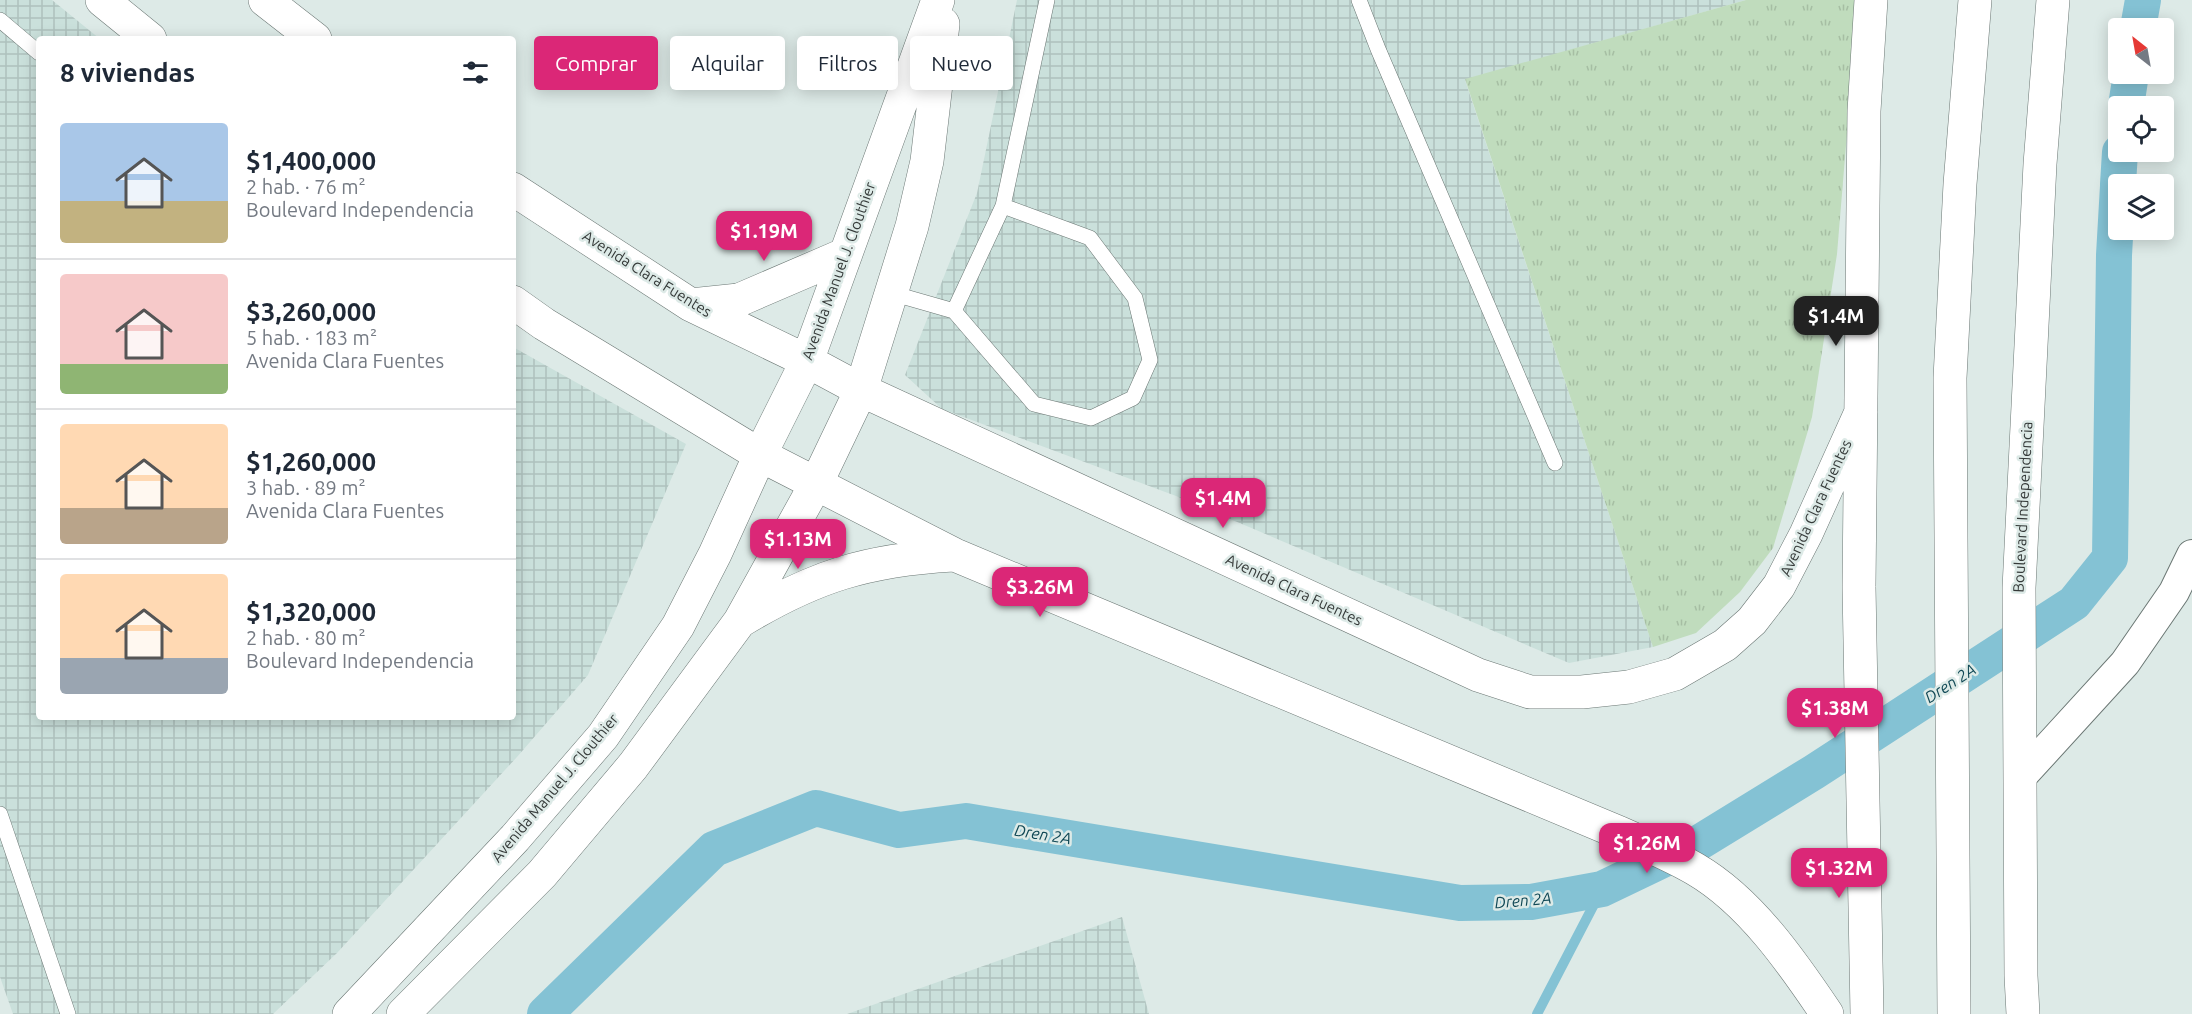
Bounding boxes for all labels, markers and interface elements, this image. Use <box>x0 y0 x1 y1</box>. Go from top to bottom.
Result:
north arrow <box>2108 18 2174 84</box>
map controls <box>2108 18 2174 240</box>
chip: Comprar <box>534 36 658 90</box>
chip: Alquilar <box>670 36 785 90</box>
chip: Filtros <box>797 36 898 90</box>
chip: Nuevo <box>910 36 1013 90</box>
icon: filters <box>459 56 492 89</box>
text: 8 viviendas <box>60 58 195 87</box>
button: locate <box>2108 96 2174 162</box>
text: $1,400,000 <box>246 146 376 175</box>
icon: home <box>108 147 180 219</box>
button: layers <box>2108 174 2174 240</box>
text: 2 hab. · 76 m² <box>246 175 366 198</box>
street label: Avenida Manuel J. Clouthier <box>798 179 879 362</box>
text: Boulevard Independencia <box>246 198 474 221</box>
pin: $1.19M <box>715 211 813 262</box>
text: $1.19M <box>730 219 798 242</box>
street label: Avenida Clara Fuentes <box>580 227 715 320</box>
pin: $1.4M <box>1794 296 1878 347</box>
text: $3,260,000 <box>246 297 376 326</box>
icon: home <box>108 298 180 370</box>
text: $1.4M <box>1808 304 1864 327</box>
text: 5 hab. · 183 m² <box>246 326 377 349</box>
text: Avenida Clara Fuentes <box>246 349 444 372</box>
street label: Boulevard Independencia <box>2010 421 2035 593</box>
street label: Avenida Clara Fuentes <box>1776 437 1855 579</box>
text: $1,260,000 <box>246 447 376 476</box>
icon: home <box>108 448 180 520</box>
text: 3 hab. · 89 m² <box>246 476 366 499</box>
pin: $1.4M <box>1181 478 1265 529</box>
text: $1.4M <box>1195 486 1251 509</box>
text: Avenida Clara Fuentes <box>246 499 444 522</box>
pin: $1.13M <box>749 519 847 570</box>
text: $1.13M <box>764 527 832 550</box>
street label: Avenida Clara Fuentes <box>1223 550 1365 629</box>
pin: $3.26M <box>991 567 1089 618</box>
text: $3.26M <box>1006 575 1074 598</box>
text: $1,320,000 <box>246 597 376 626</box>
icon: home <box>108 598 180 670</box>
text: 2 hab. · 80 m² <box>246 626 366 649</box>
text: Boulevard Independencia <box>246 649 474 672</box>
water label: Dren 2A <box>1921 660 1979 706</box>
pin: $1.38M <box>1786 688 1884 739</box>
text: $1.38M <box>1801 696 1869 719</box>
street label: Avenida Manuel J. Clouthier <box>488 710 622 865</box>
water label: Dren 2A <box>1013 821 1073 847</box>
pin: $1.26M <box>1598 823 1696 874</box>
text: $1.26M <box>1613 831 1681 854</box>
pin: $1.32M <box>1790 848 1888 899</box>
text: $1.32M <box>1805 856 1873 879</box>
water label: Dren 2A <box>1494 889 1552 911</box>

